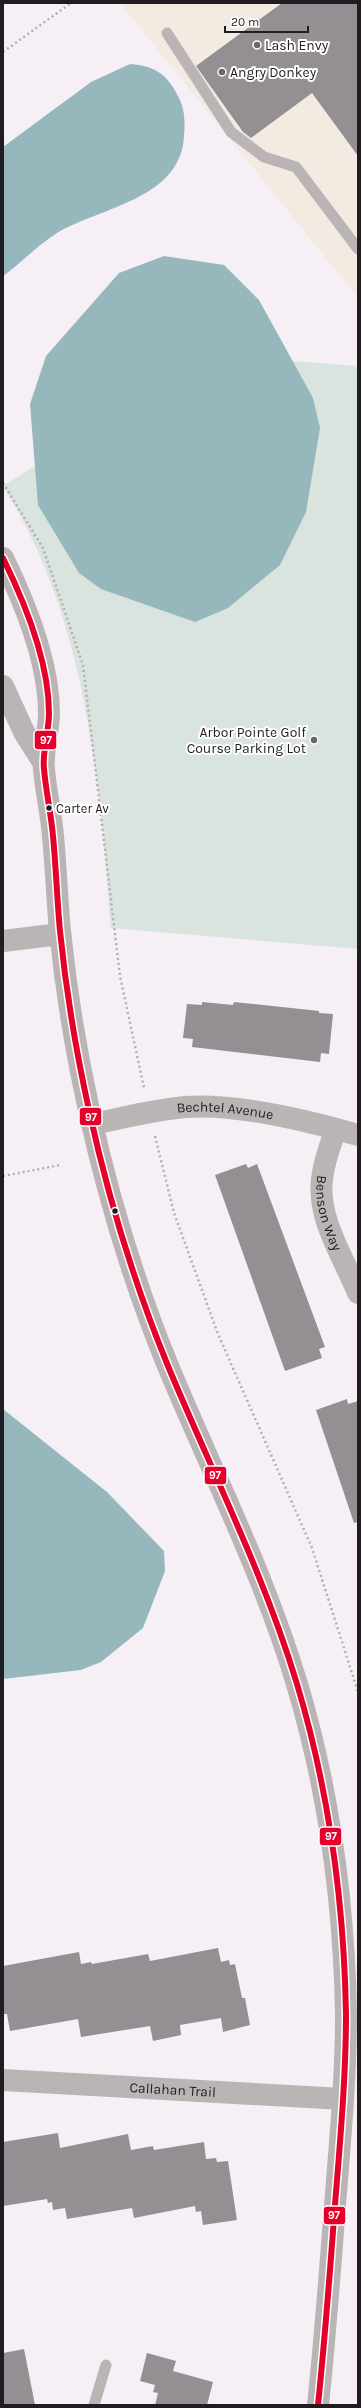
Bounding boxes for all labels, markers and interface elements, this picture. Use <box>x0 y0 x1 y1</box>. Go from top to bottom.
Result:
scale bar <box>225 8 308 34</box>
text: 20 m <box>231 15 259 29</box>
place label: Lash Envy <box>265 37 329 54</box>
marker: Lash Envy <box>252 40 262 50</box>
place label: Angry Donkey <box>230 64 317 81</box>
marker: Angry Donkey <box>217 67 227 77</box>
place label: Arbor Pointe Golf Course Parking Lot <box>187 724 306 757</box>
line badge: 97 <box>34 730 57 750</box>
text: 97 <box>40 734 53 747</box>
marker: Arbor Pointe Golf Course Parking Lot <box>309 735 319 745</box>
place label: Carter Av <box>56 801 109 816</box>
marker: Carter Av <box>44 803 54 813</box>
street label: Bechtel Avenue <box>176 1098 275 1123</box>
line badge: 97 <box>79 1107 102 1126</box>
text: 97 <box>85 1111 98 1124</box>
street label: Benson Way <box>312 1174 346 1254</box>
unlabelled marker <box>110 1206 120 1216</box>
line badge: 97 <box>204 1466 227 1485</box>
text: 97 <box>209 1469 222 1482</box>
line badge: 97 <box>319 1827 342 1846</box>
text: 97 <box>325 1830 338 1843</box>
street label: Callahan Trail <box>129 2079 216 2101</box>
line badge: 97 <box>323 2206 346 2225</box>
text: 97 <box>328 2209 341 2222</box>

